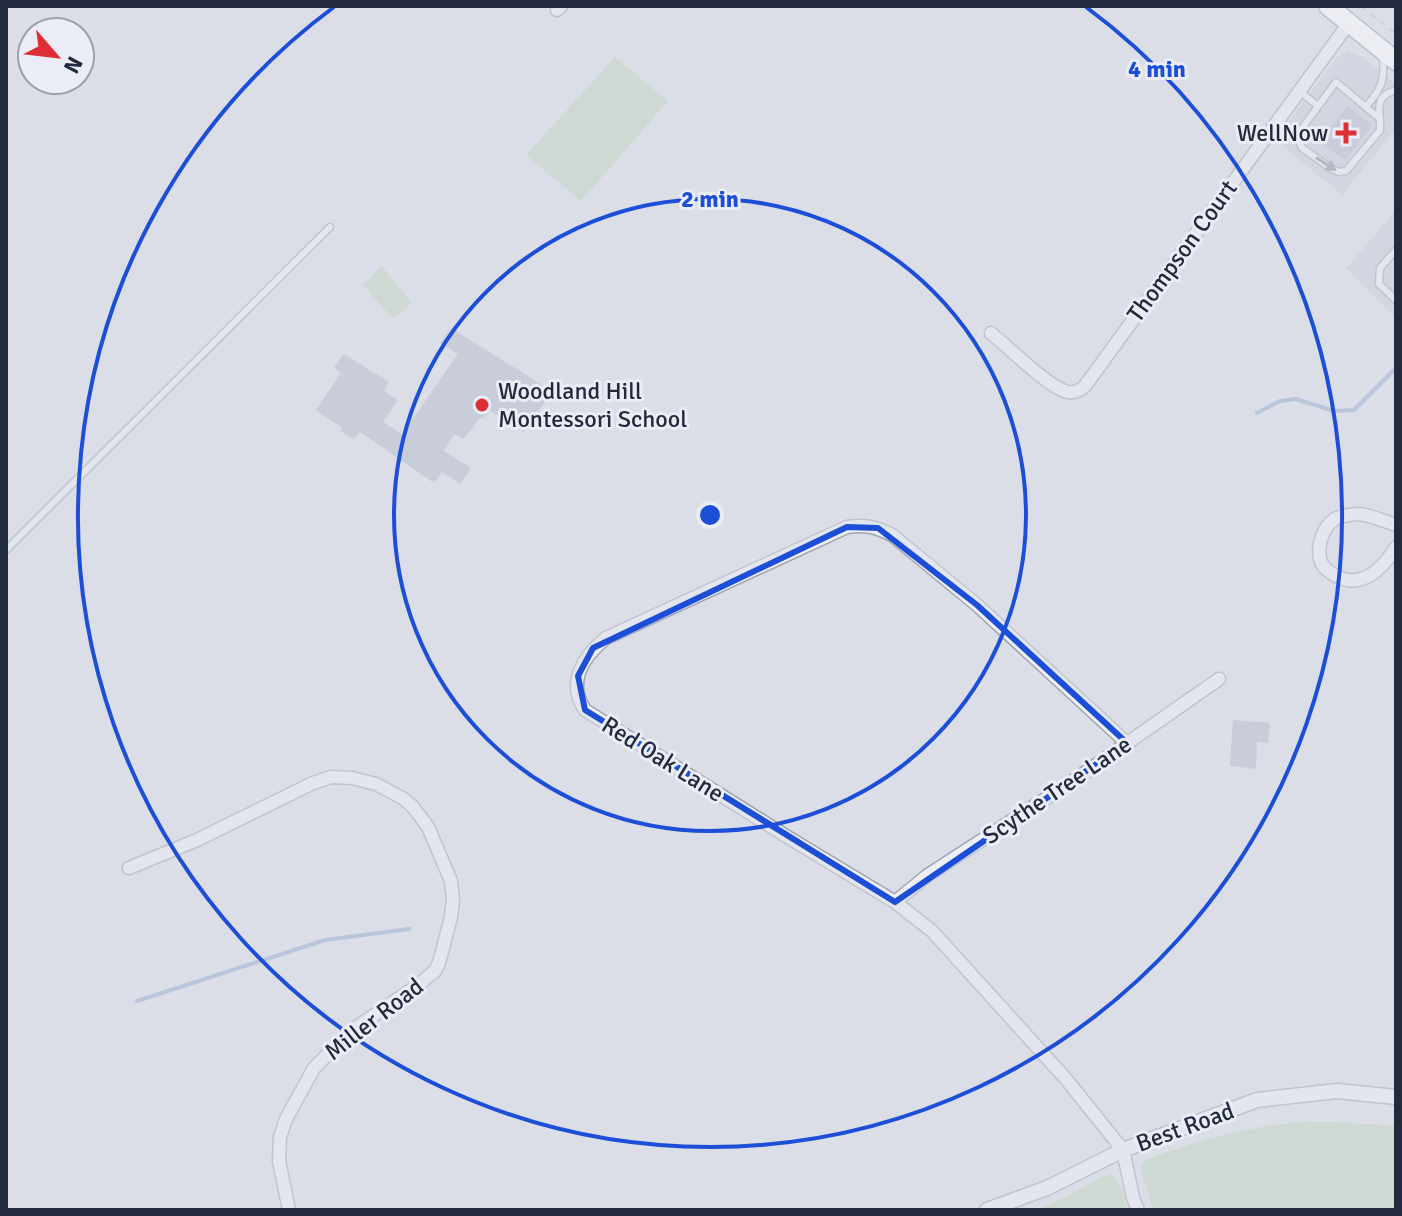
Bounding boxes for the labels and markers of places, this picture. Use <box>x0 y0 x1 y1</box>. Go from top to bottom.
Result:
place label: WellNow <box>1237 118 1328 148</box>
marker: WellNow <box>1335 122 1357 144</box>
place label: Woodland Hill Montessori School <box>498 376 687 434</box>
marker: Woodland Hill Montessori School <box>473 396 491 414</box>
centre of rings <box>696 501 724 529</box>

